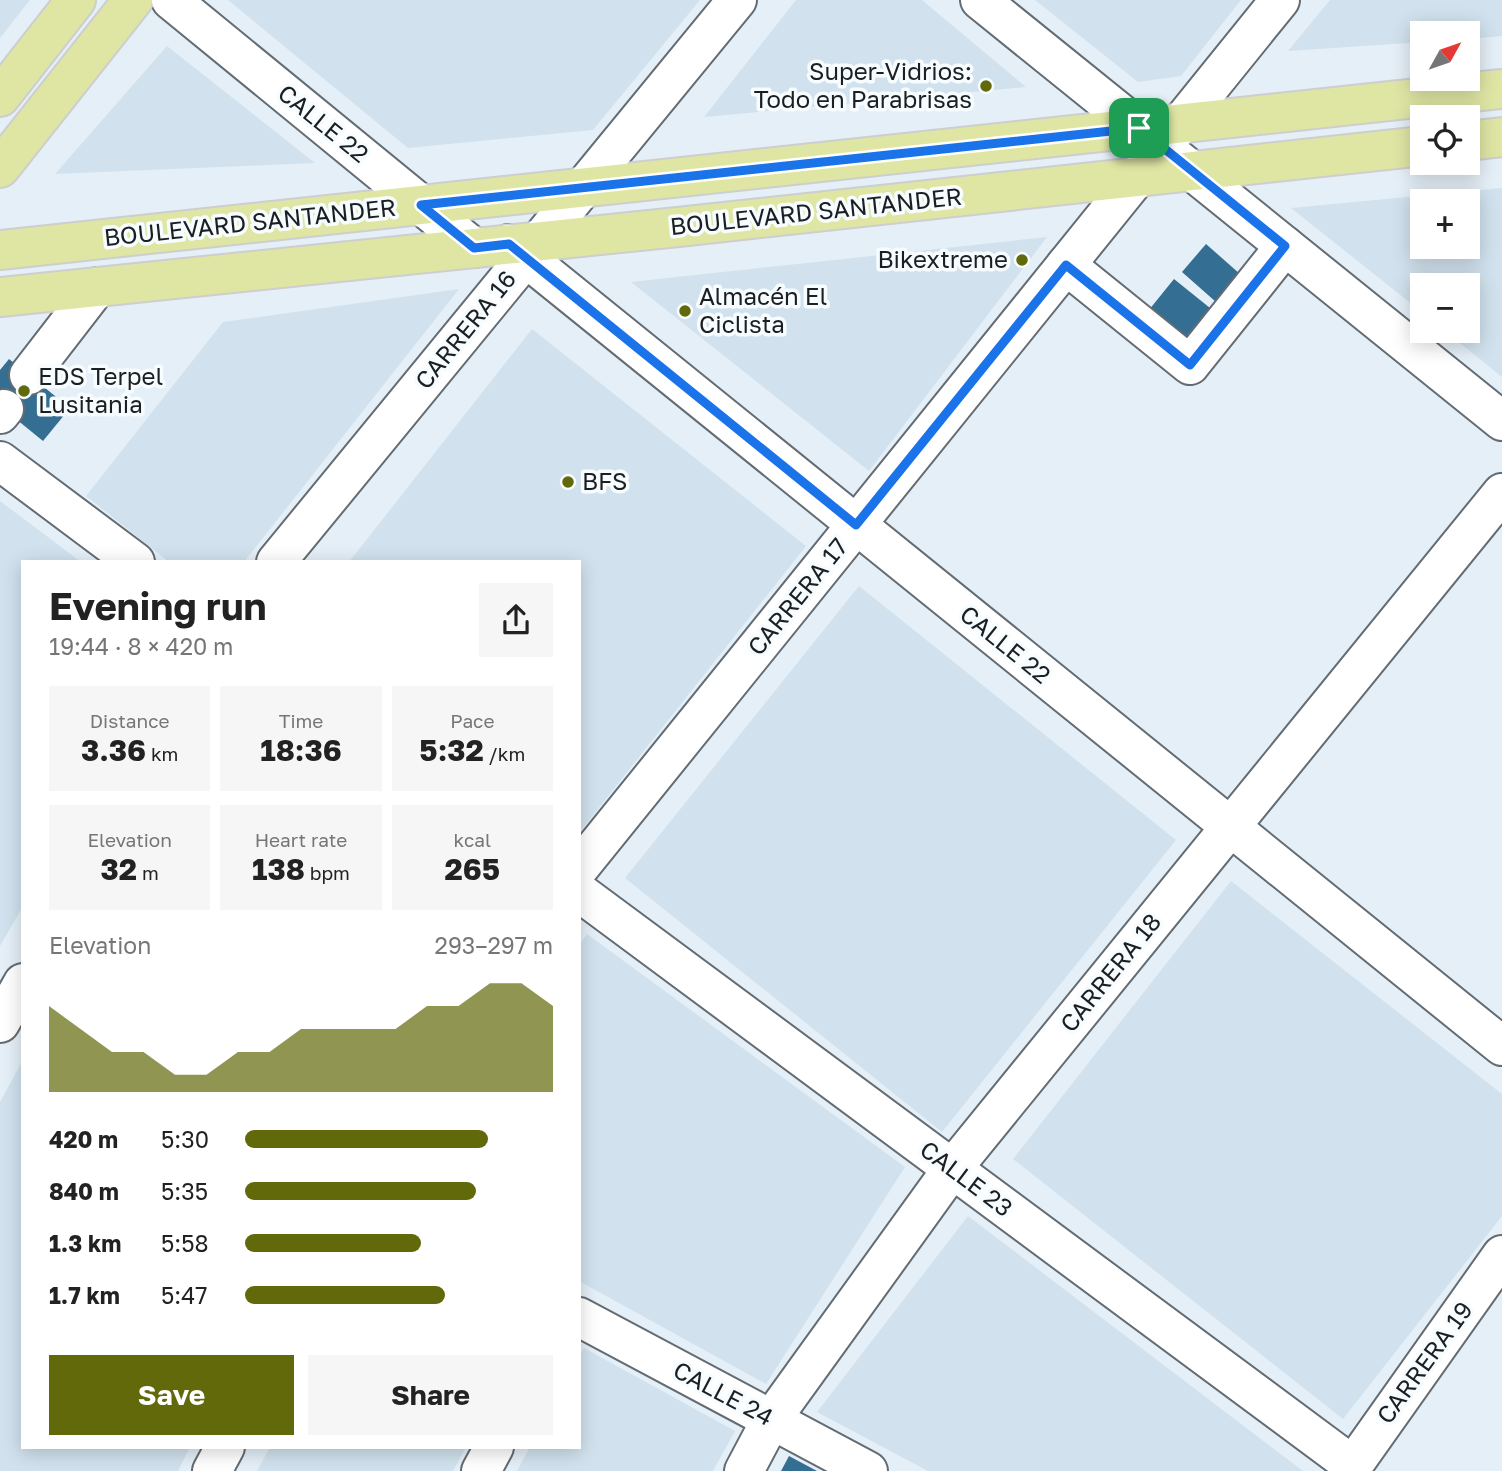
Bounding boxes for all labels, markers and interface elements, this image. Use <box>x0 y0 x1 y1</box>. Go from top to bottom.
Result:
north arrow <box>1410 21 1480 91</box>
map controls <box>1410 21 1480 343</box>
place label: Super-Vidrios: Todo en Parabrisas <box>754 56 972 113</box>
street label: CALLE 22 <box>273 78 375 168</box>
marker: Super-Vidrios: Todo en Parabrisas <box>978 78 994 94</box>
pin <box>1109 98 1169 158</box>
button: locate <box>1410 105 1480 175</box>
icon: arrive <box>1120 109 1158 147</box>
street label: BOULEVARD SANTANDER <box>668 181 963 240</box>
button: + <box>1410 189 1480 259</box>
street label: BOULEVARD SANTANDER <box>102 192 397 251</box>
place label: Bikextreme <box>877 244 1008 273</box>
marker: Bikextreme <box>1014 252 1030 268</box>
street label: CARRERA 16 <box>408 264 521 394</box>
button: − <box>1410 273 1480 343</box>
place label: Almacén El Ciclista <box>699 281 827 338</box>
marker: Almacén El Ciclista <box>677 303 693 319</box>
place label: EDS Terpel Lusitania <box>38 361 163 418</box>
marker: EDS Terpel Lusitania <box>16 383 32 399</box>
place label: BFS <box>582 466 627 495</box>
marker: BFS <box>560 474 576 490</box>
street label: CARRERA 17 <box>741 532 853 660</box>
text: Evening run <box>49 583 267 628</box>
button: share <box>479 583 553 657</box>
street label: CALLE 22 <box>955 599 1057 689</box>
text: 19:44 · 8 × 420 m <box>49 632 233 660</box>
text: Distance <box>90 709 170 732</box>
text: Time <box>279 709 323 732</box>
text: Pace <box>450 709 495 732</box>
text: 3.36 <box>81 732 146 768</box>
text: 18:36 <box>260 732 342 768</box>
text: 5:32 <box>419 732 484 768</box>
text: km <box>146 742 178 765</box>
text: /km <box>484 742 525 765</box>
text: Elevation <box>87 828 172 851</box>
text: Heart rate <box>255 828 347 851</box>
text: kcal <box>454 828 491 851</box>
text: 32 <box>101 851 137 887</box>
text: 138 <box>252 851 305 887</box>
text: 265 <box>444 851 500 887</box>
text: m <box>137 861 159 884</box>
text: bpm <box>305 861 350 884</box>
street label: CARRERA 18 <box>1053 907 1166 1037</box>
text: Elevation <box>49 931 151 959</box>
text: 293–297 m <box>435 931 553 959</box>
text: 420 m <box>49 1125 118 1153</box>
text: 5:30 <box>161 1125 209 1153</box>
street label: CALLE 23 <box>915 1134 1019 1222</box>
text: 840 m <box>49 1177 119 1205</box>
text: 5:35 <box>161 1177 208 1205</box>
text: 1.3 km <box>49 1229 121 1257</box>
text: 5:58 <box>161 1229 209 1257</box>
text: 1.7 km <box>49 1281 120 1309</box>
text: 5:47 <box>161 1281 207 1309</box>
street label: CARRERA 19 <box>1370 1295 1478 1429</box>
street label: CALLE 24 <box>669 1354 778 1431</box>
button: Save <box>49 1355 294 1435</box>
button: Share <box>308 1355 553 1435</box>

